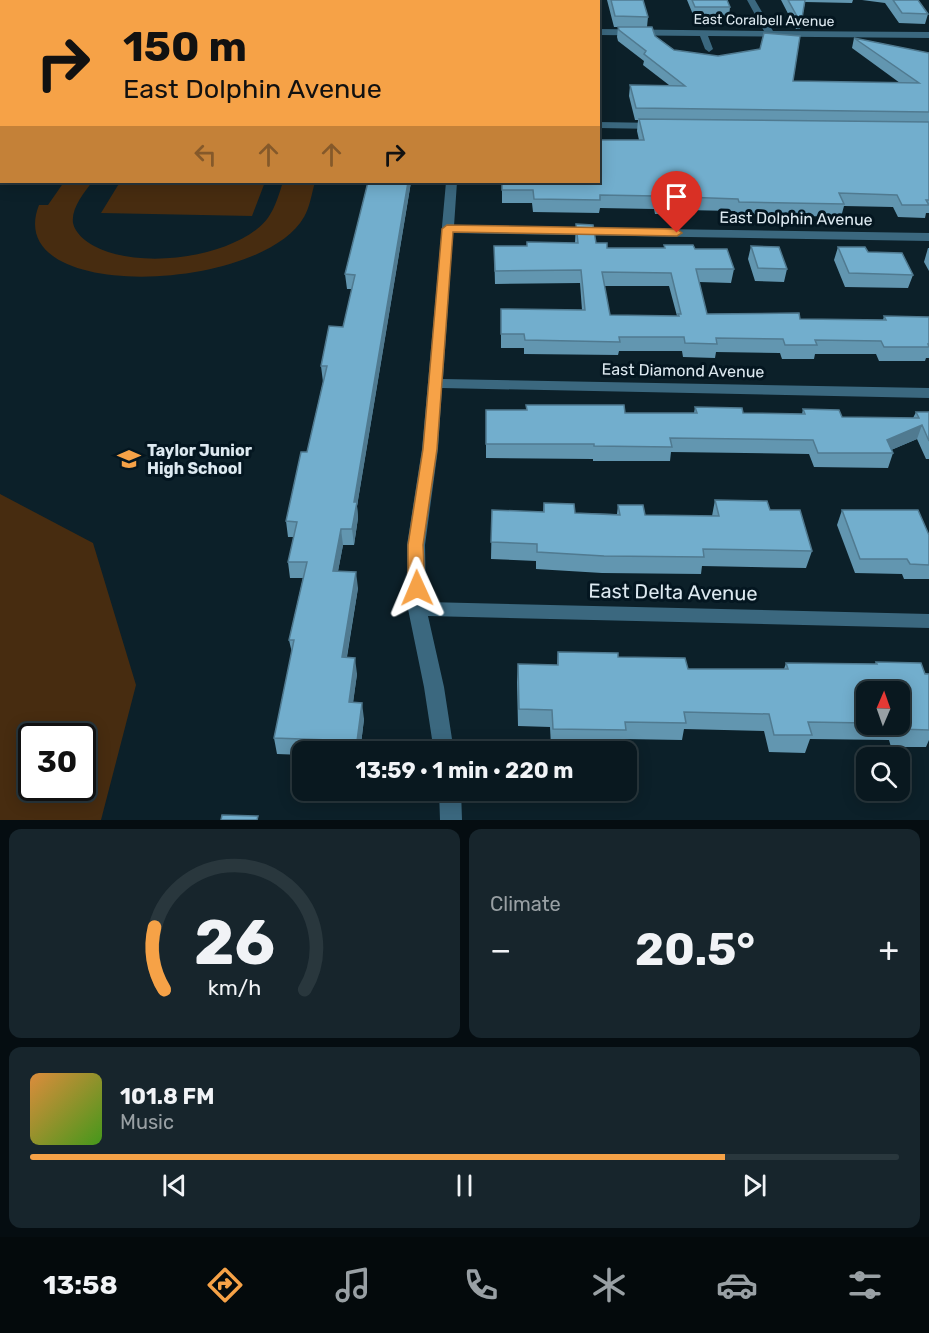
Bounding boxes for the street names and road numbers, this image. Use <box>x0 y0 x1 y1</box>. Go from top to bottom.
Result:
street label: East Coralbell Avenue <box>693 11 835 30</box>
street label: East Dolphin Avenue <box>719 208 873 229</box>
street label: East Diamond Avenue <box>601 360 765 381</box>
street label: East Delta Avenue <box>588 579 758 605</box>

